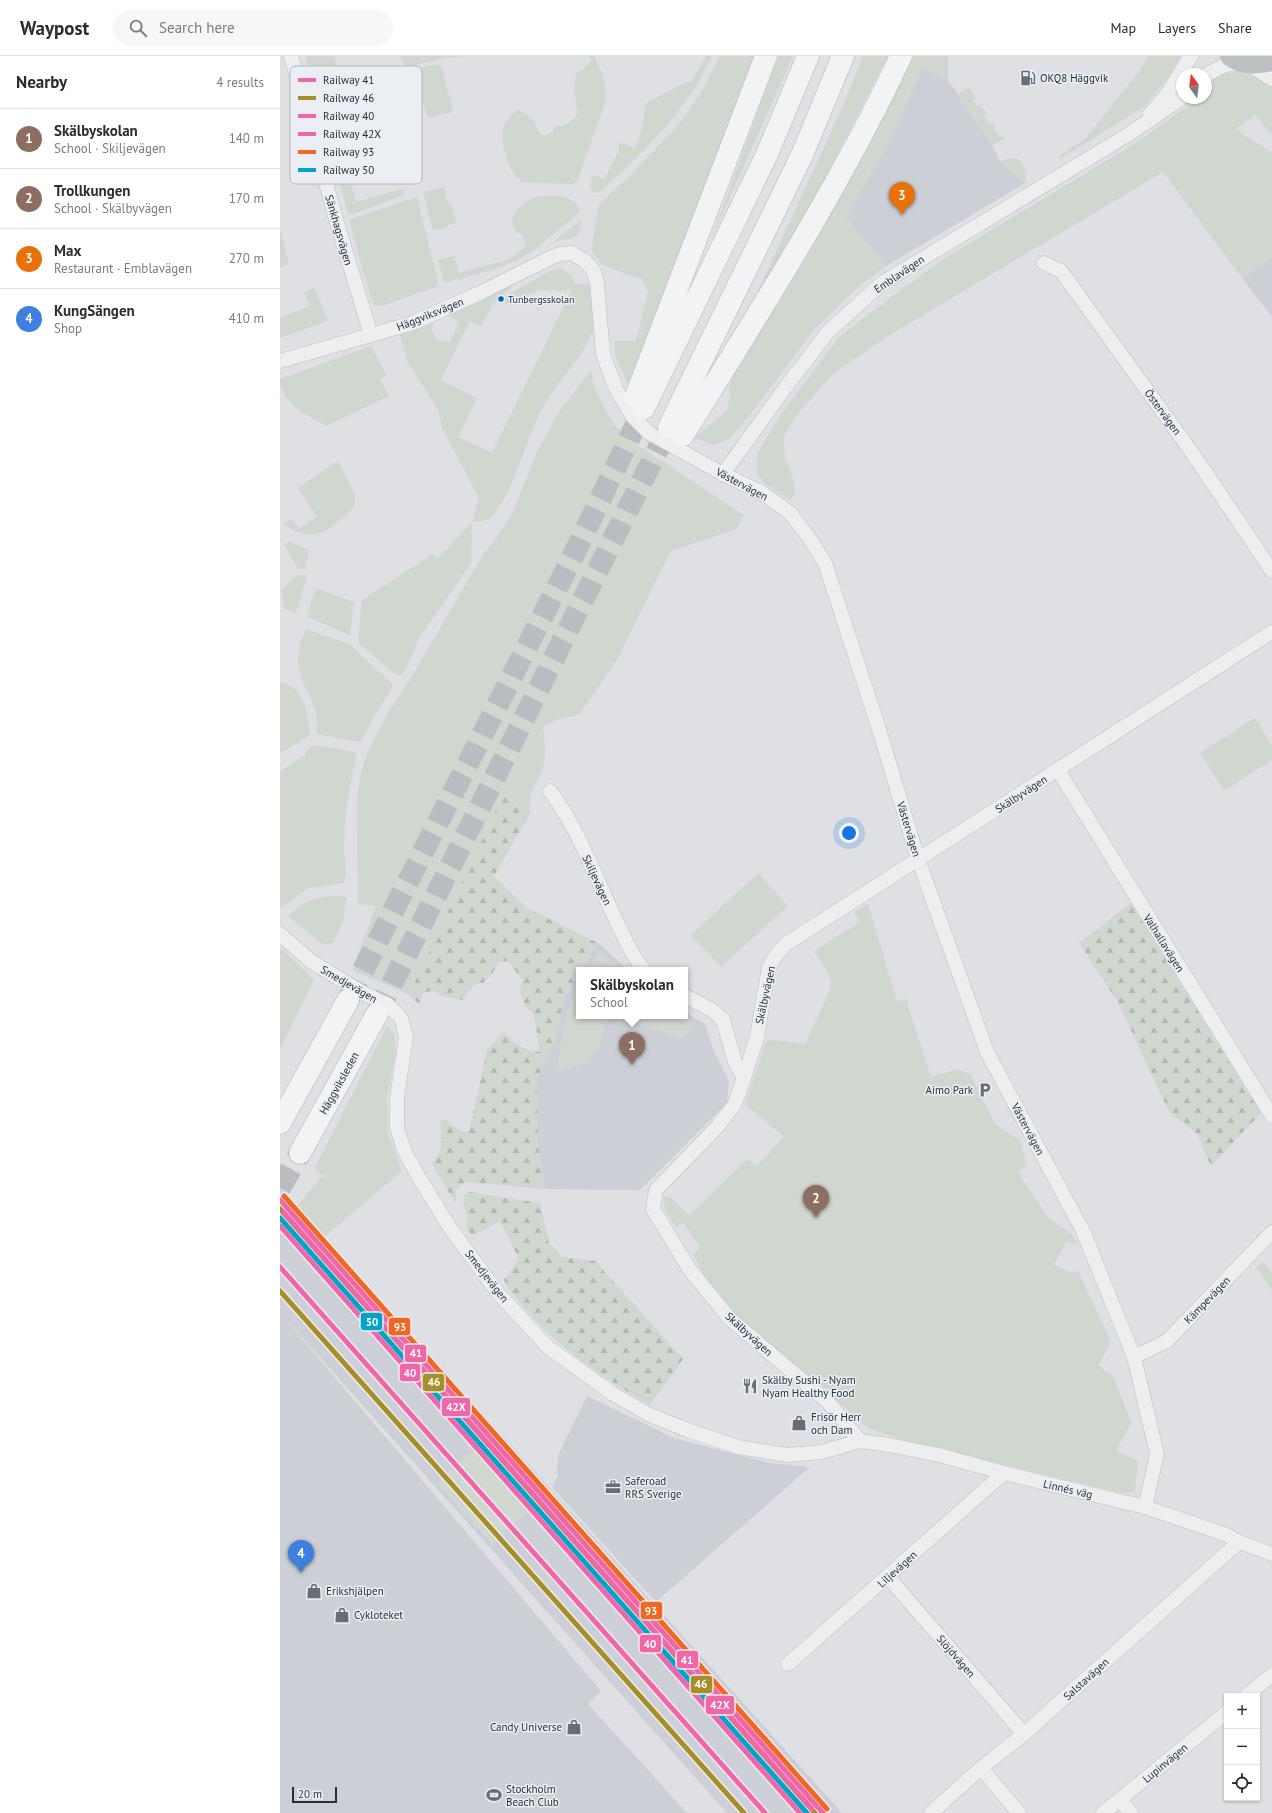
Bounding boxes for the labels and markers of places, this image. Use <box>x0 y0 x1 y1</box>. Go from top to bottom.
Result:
fuel station icon: OKQ8 Häggvik <box>1019 69 1037 87</box>
place label: OKQ8 Häggvik <box>1040 71 1109 85</box>
pin: 3 <box>889 182 915 215</box>
place label: Tunbergsskolan <box>508 293 574 306</box>
marker: Tunbergsskolan <box>496 294 506 304</box>
pin: 1 <box>619 1032 645 1065</box>
parking icon: Aimo Park <box>976 1081 994 1099</box>
place label: Aimo Park <box>926 1083 974 1097</box>
pin: 2 <box>803 1185 829 1218</box>
place label: Skälby Sushi - Nyam Nyam Healthy Food <box>762 1373 856 1400</box>
restaurant icon: Skälby Sushi - Nyam Nyam Healthy Food <box>741 1377 759 1395</box>
place label: Frisör Herr och Dam <box>811 1410 861 1437</box>
shop icon: Frisör Herr och Dam <box>790 1414 808 1432</box>
place label: Saferoad RRS Sverige <box>625 1474 682 1501</box>
office icon: Saferoad RRS Sverige <box>604 1478 622 1496</box>
pin: 4 <box>288 1540 314 1573</box>
shop icon: Erikshjälpen <box>305 1582 323 1600</box>
place label: Erikshjälpen <box>326 1584 384 1598</box>
shop icon: Cykloteket <box>333 1606 351 1624</box>
place label: Cykloteket <box>354 1608 403 1622</box>
shop icon: Candy Universe <box>565 1718 583 1736</box>
place label: Candy Universe <box>490 1720 562 1734</box>
place label: Stockholm Beach Club <box>506 1782 559 1809</box>
sports icon: Stockholm Beach Club <box>485 1786 503 1804</box>

